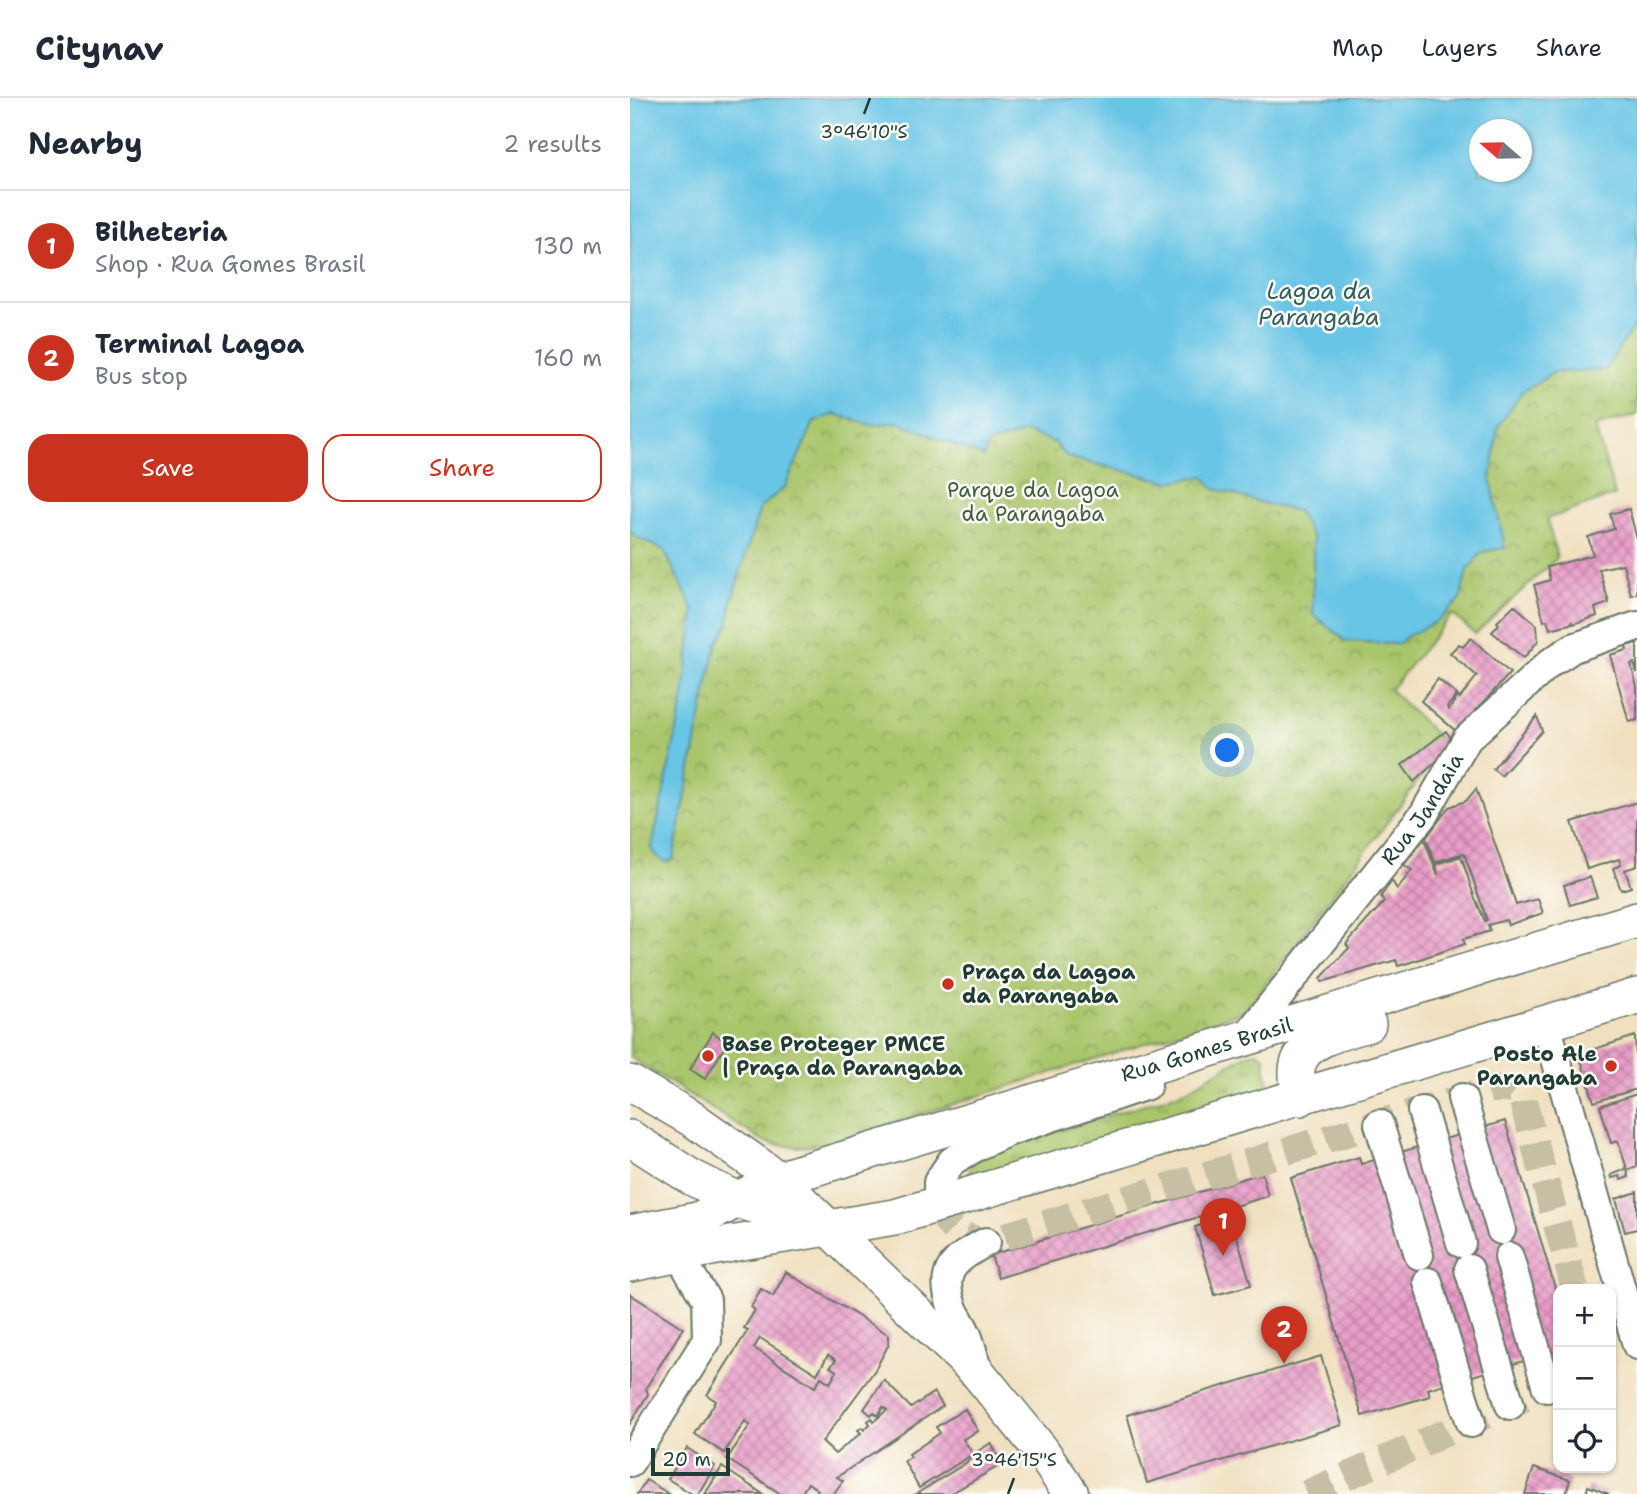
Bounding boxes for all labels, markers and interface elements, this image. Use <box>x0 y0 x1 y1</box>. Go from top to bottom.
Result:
text: Citynav <box>35 26 164 71</box>
text: Map <box>1332 32 1383 64</box>
text: Layers <box>1421 32 1498 64</box>
text: Share <box>1536 32 1602 64</box>
north arrow <box>1469 119 1532 182</box>
text: 3°46'10"S <box>820 120 908 144</box>
text: Nearby <box>28 123 143 164</box>
text: 2 results <box>503 129 602 159</box>
text: Bilheteria <box>95 214 227 249</box>
text: 1 <box>46 231 56 261</box>
text: 130 m <box>534 231 602 261</box>
text: Shop · Rua Gomes Brasil <box>95 249 366 279</box>
water label: Lagoa da Parangaba <box>1258 276 1380 332</box>
text: Terminal Lagoa <box>95 326 304 361</box>
text: 2 <box>43 343 59 373</box>
text: 160 m <box>534 343 602 373</box>
text: Bus stop <box>95 361 188 391</box>
button: Save <box>28 434 308 502</box>
button: Share <box>322 434 602 502</box>
park label: Parque da Lagoa da Parangaba <box>947 476 1119 528</box>
your location <box>1210 733 1244 767</box>
street label: Rua Jandaia <box>1375 748 1470 871</box>
place label: Praça da Lagoa da Parangaba <box>962 958 1136 1010</box>
marker: Praça da Lagoa da Parangaba <box>940 976 956 992</box>
street label: Rua Gomes Brasil <box>1118 1010 1297 1089</box>
place label: Base Proteger PMCE | Praça da Parangaba <box>722 1030 963 1082</box>
place label: Posto Ale Parangaba <box>1477 1040 1598 1092</box>
marker: Base Proteger PMCE | Praça da Parangaba <box>700 1048 716 1064</box>
marker: Posto Ale Parangaba <box>1603 1058 1619 1074</box>
pin: 1 <box>1200 1198 1246 1256</box>
map controls <box>1553 1284 1616 1473</box>
button: + <box>1553 1284 1616 1347</box>
pin: 2 <box>1261 1306 1307 1364</box>
button: − <box>1553 1347 1616 1410</box>
button: locate <box>1553 1410 1616 1473</box>
scale bar <box>651 1445 730 1477</box>
text: 20 m <box>662 1447 711 1472</box>
text: 3°46'15"S <box>971 1448 1057 1472</box>

